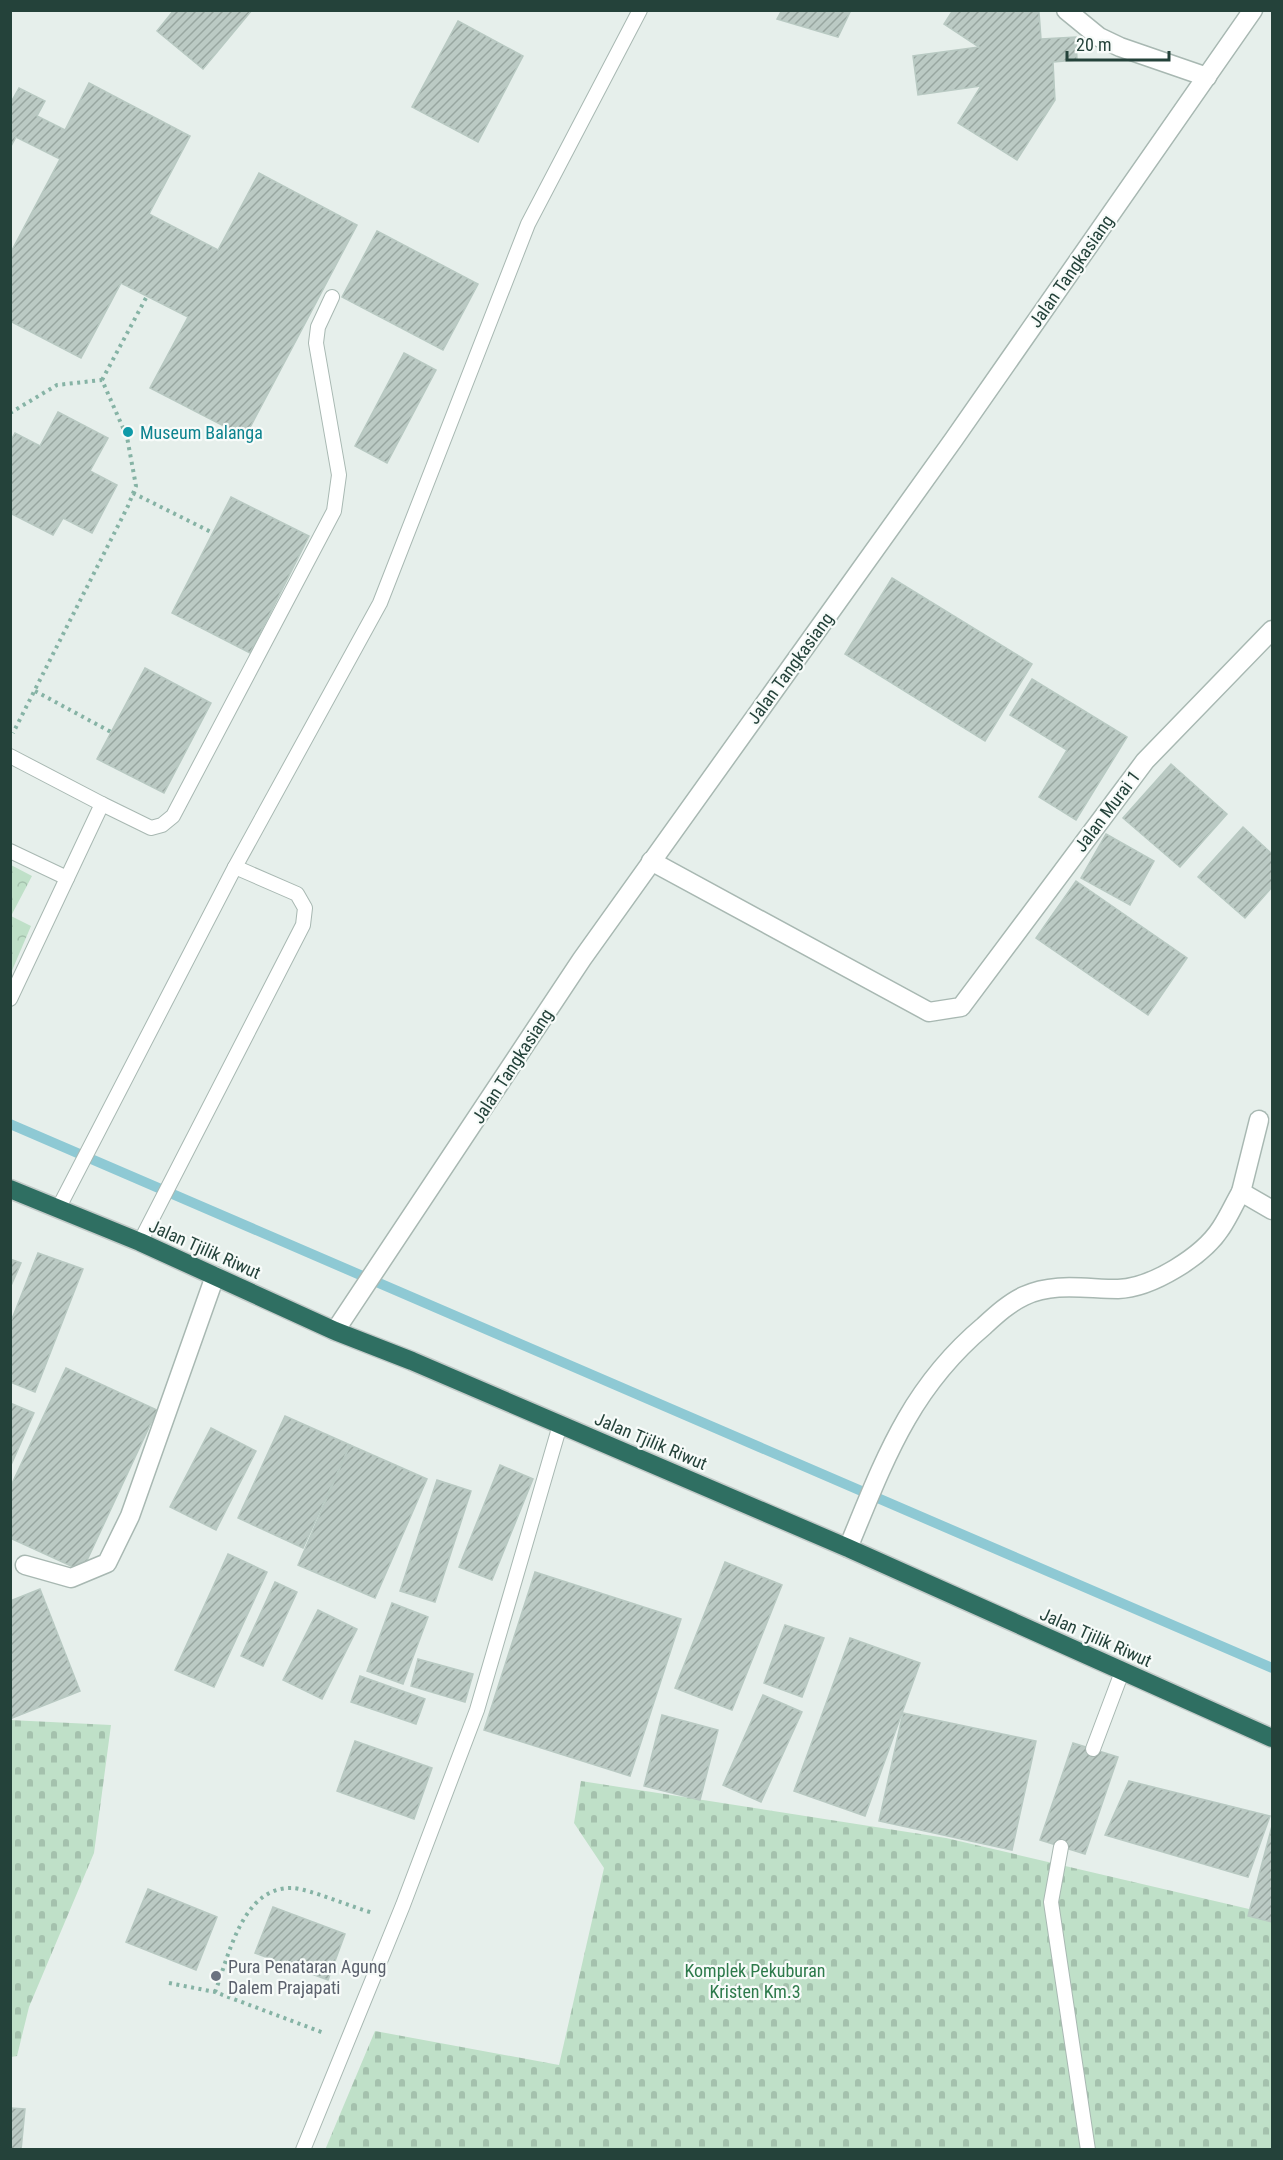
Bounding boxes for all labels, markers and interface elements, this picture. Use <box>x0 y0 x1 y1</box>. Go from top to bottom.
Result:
scale bar <box>1067 24 1169 62</box>
text: 20 m <box>1076 34 1111 55</box>
street label: Jalan Tangkasiang <box>1024 211 1118 331</box>
place label: Museum Balanga <box>140 422 263 443</box>
marker: Museum Balanga <box>121 425 135 439</box>
street label: Jalan Tangkasiang <box>743 608 837 728</box>
street label: Jalan Murai 1 <box>1070 766 1144 856</box>
street label: Jalan Tangkasiang <box>467 1005 557 1127</box>
street label: Jalan Tjilik Riwut <box>146 1215 264 1283</box>
street label: Jalan Tjilik Riwut <box>592 1408 710 1474</box>
street label: Jalan Tjilik Riwut <box>1037 1603 1155 1671</box>
place label: Pura Penataran Agung Dalem Prajapati <box>228 1956 386 1998</box>
park label: Komplek Pekuburan Kristen Km.3 <box>684 1960 826 2002</box>
marker: Pura Penataran Agung Dalem Prajapati <box>209 1969 223 1983</box>

